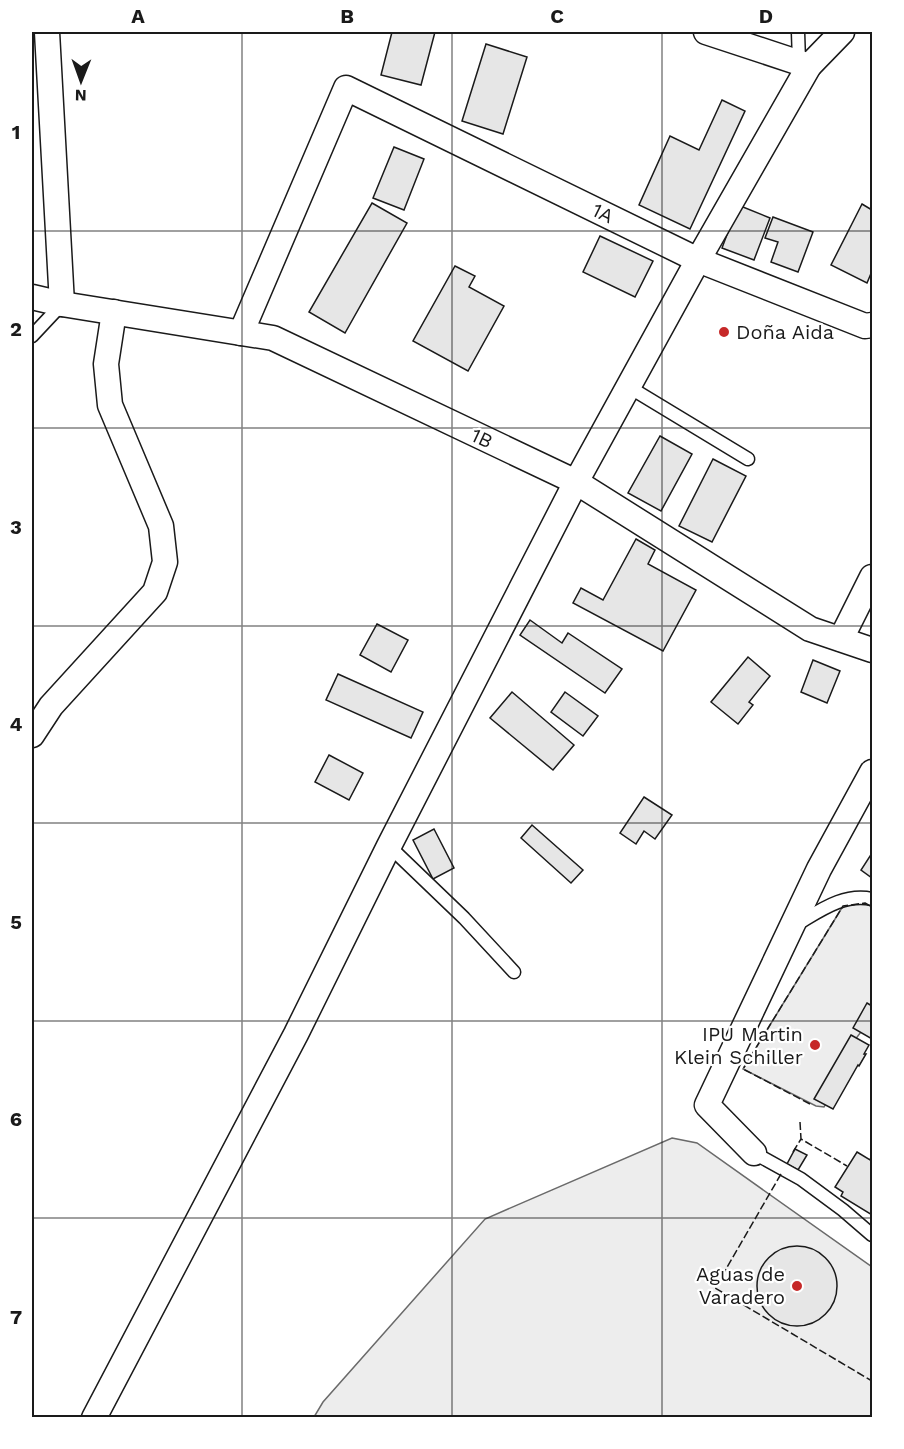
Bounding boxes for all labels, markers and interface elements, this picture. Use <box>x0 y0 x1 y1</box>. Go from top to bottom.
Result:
text: A <box>131 4 145 28</box>
text: B <box>340 4 354 28</box>
text: C <box>550 4 564 28</box>
text: D <box>759 4 773 28</box>
north arrow <box>51 51 111 111</box>
text: N <box>75 86 87 105</box>
text: 1 <box>12 120 20 144</box>
street label: 1A <box>588 198 618 228</box>
text: 2 <box>10 317 22 341</box>
place label: Doña Aida <box>736 320 834 344</box>
marker: Doña Aida <box>717 325 731 339</box>
street label: 1B <box>467 423 497 453</box>
text: 3 <box>10 515 22 539</box>
text: 4 <box>10 712 23 736</box>
text: 5 <box>10 910 22 934</box>
place label: IPU Martin Klein Schiller <box>674 1022 803 1069</box>
marker: IPU Martin Klein Schiller <box>808 1038 822 1052</box>
text: 6 <box>10 1107 22 1131</box>
place label: Aguas de Varadero <box>696 1262 785 1309</box>
marker: Aguas de Varadero <box>790 1279 804 1293</box>
text: 7 <box>10 1305 22 1329</box>

